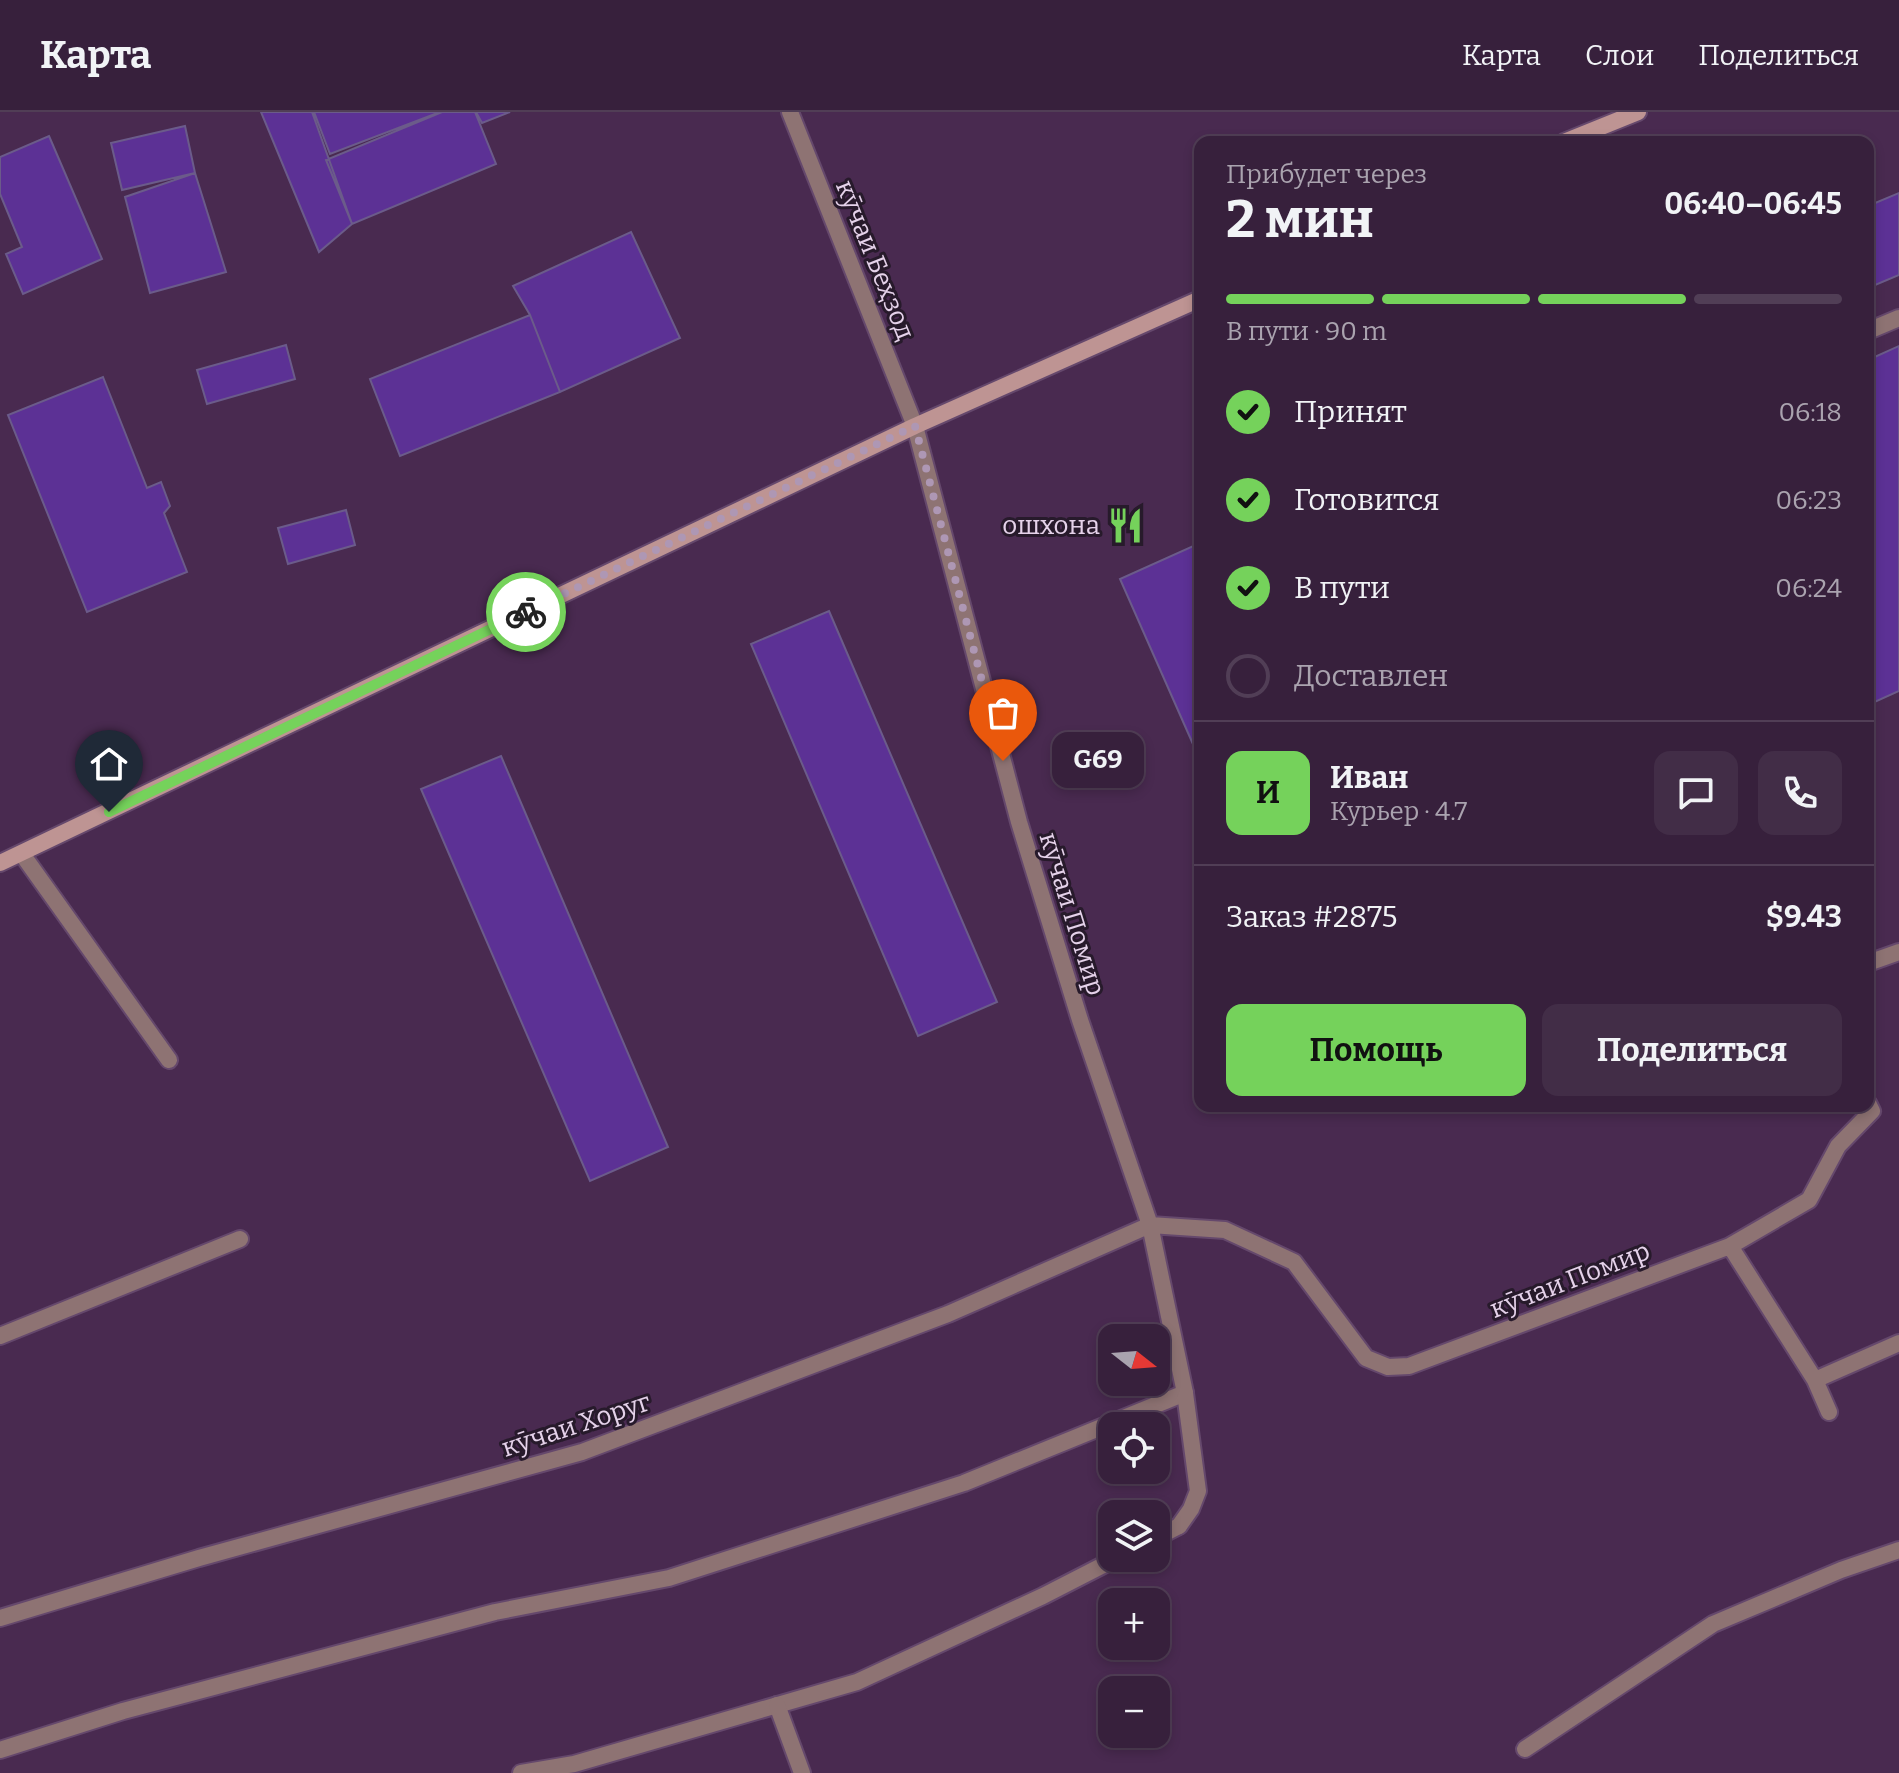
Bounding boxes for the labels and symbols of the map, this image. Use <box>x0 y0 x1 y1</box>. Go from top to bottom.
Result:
street label: кӯчаи Беҳзод <box>829 176 921 345</box>
restaurant icon: ошхона <box>1107 506 1145 544</box>
place label: ошхона <box>1002 510 1100 541</box>
courier <box>486 572 566 652</box>
pin <box>969 679 1037 761</box>
pin <box>75 730 143 812</box>
callout: G69 <box>1051 733 1143 789</box>
street label: кӯчаи Помир <box>1033 829 1111 999</box>
street label: кӯчаи Помир <box>1486 1235 1654 1325</box>
north arrow <box>1098 1324 1170 1396</box>
street label: кӯчаи Хоруг <box>498 1386 654 1464</box>

